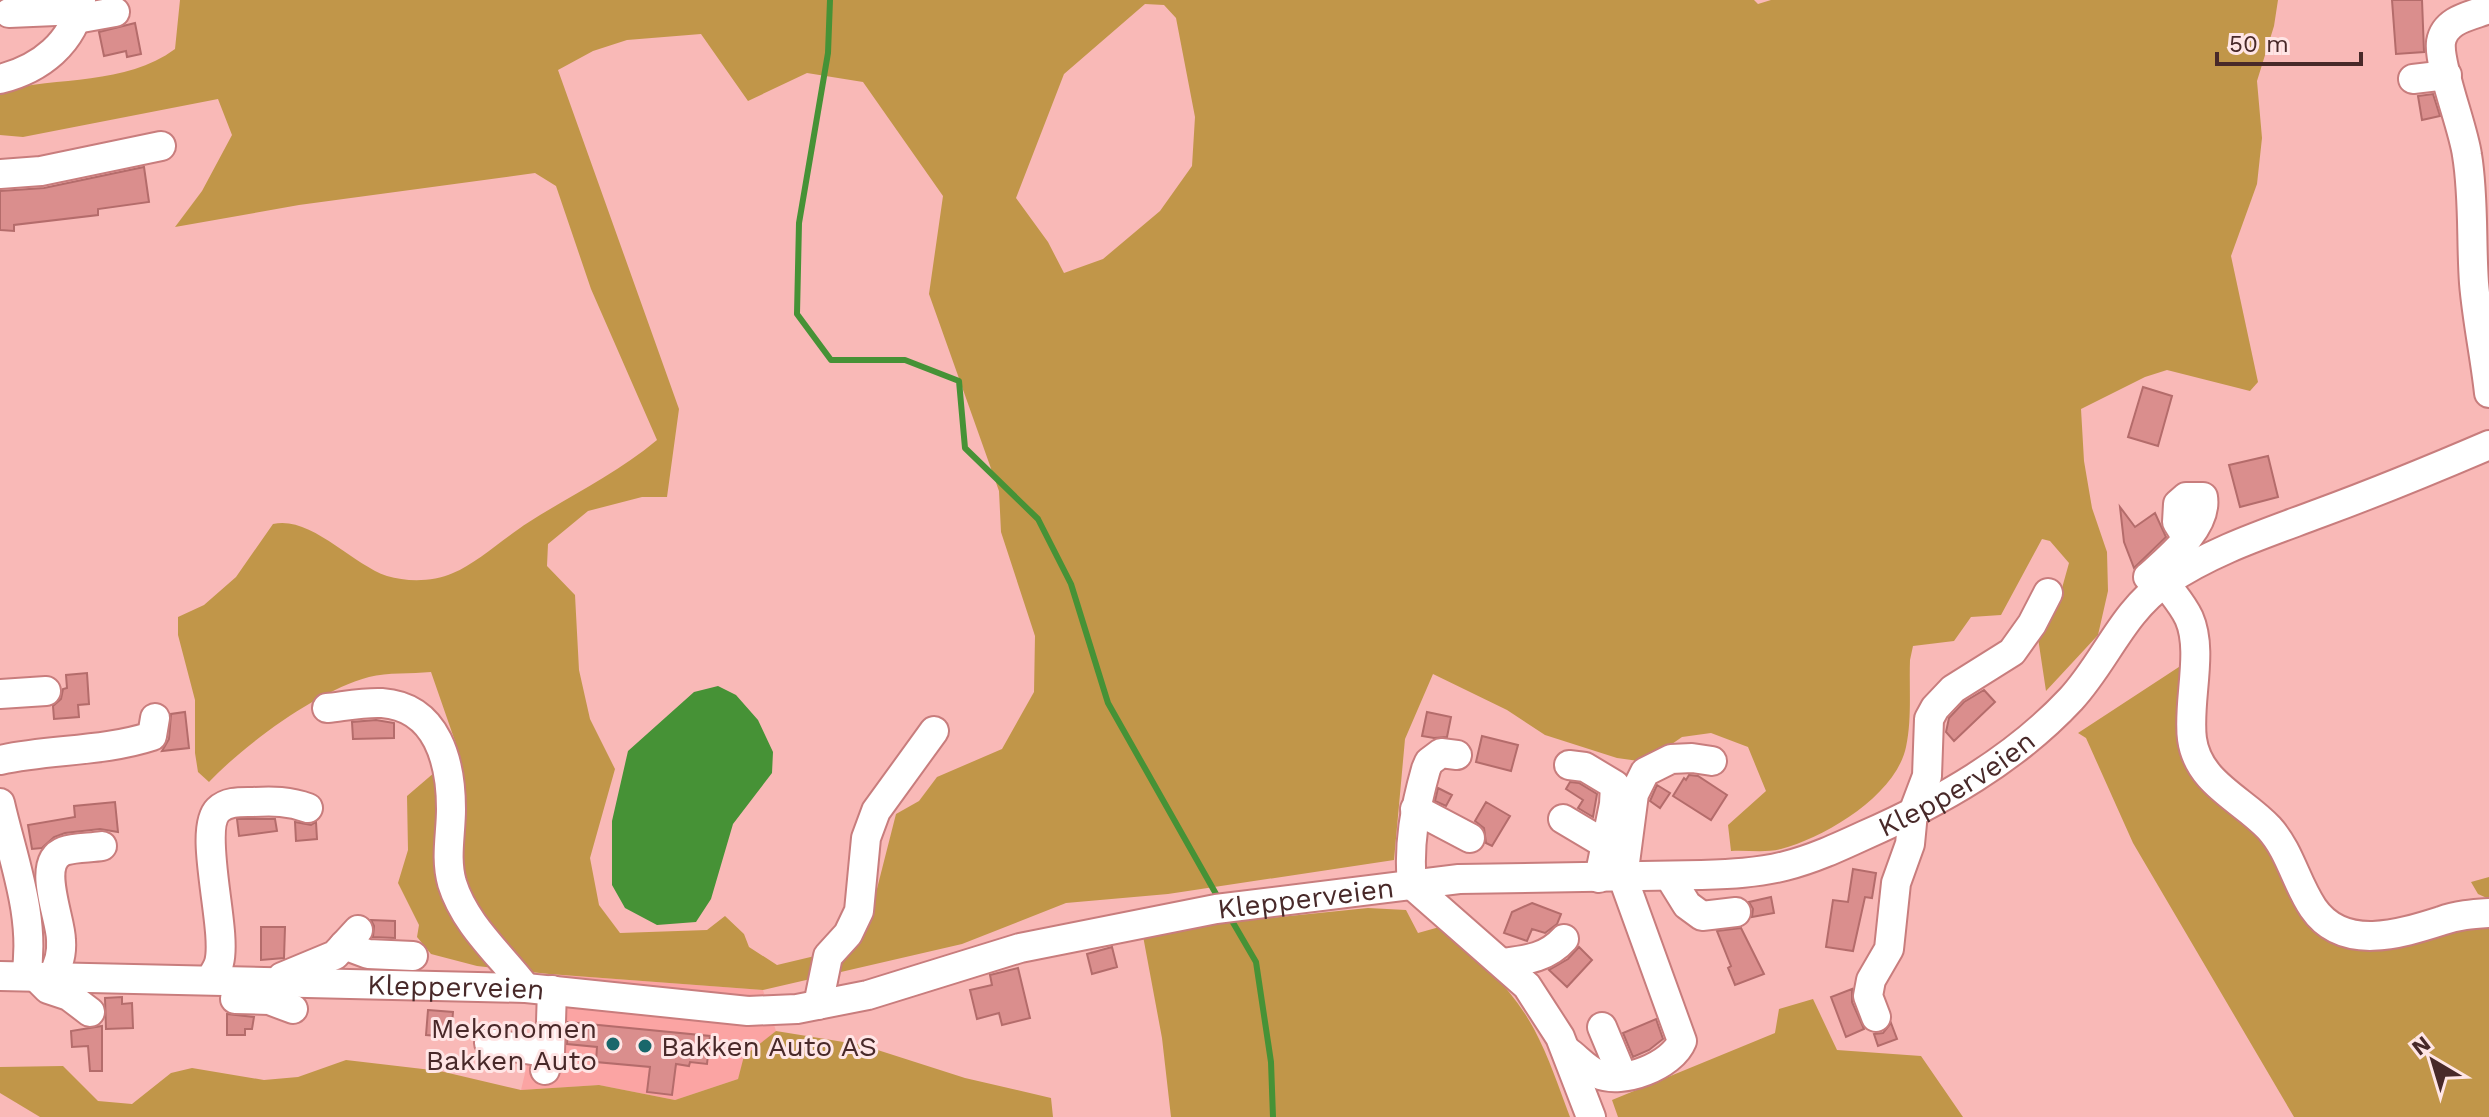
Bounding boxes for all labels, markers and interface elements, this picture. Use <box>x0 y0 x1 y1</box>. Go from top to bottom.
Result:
scale bar <box>2217 16 2361 66</box>
text: 50 m <box>2229 30 2289 58</box>
street label: Klepperveien <box>1873 724 2042 844</box>
street label: Klepperveien <box>1216 871 1396 926</box>
street label: Klepperveien <box>367 968 546 1007</box>
place label: Mekonomen Bakken Auto <box>426 1012 597 1077</box>
north arrow <box>2393 1021 2473 1101</box>
place label: Bakken Auto AS <box>661 1030 877 1063</box>
text: N <box>2407 1031 2435 1061</box>
marker: Mekonomen Bakken Auto <box>604 1035 622 1053</box>
marker: Bakken Auto AS <box>636 1037 654 1055</box>

